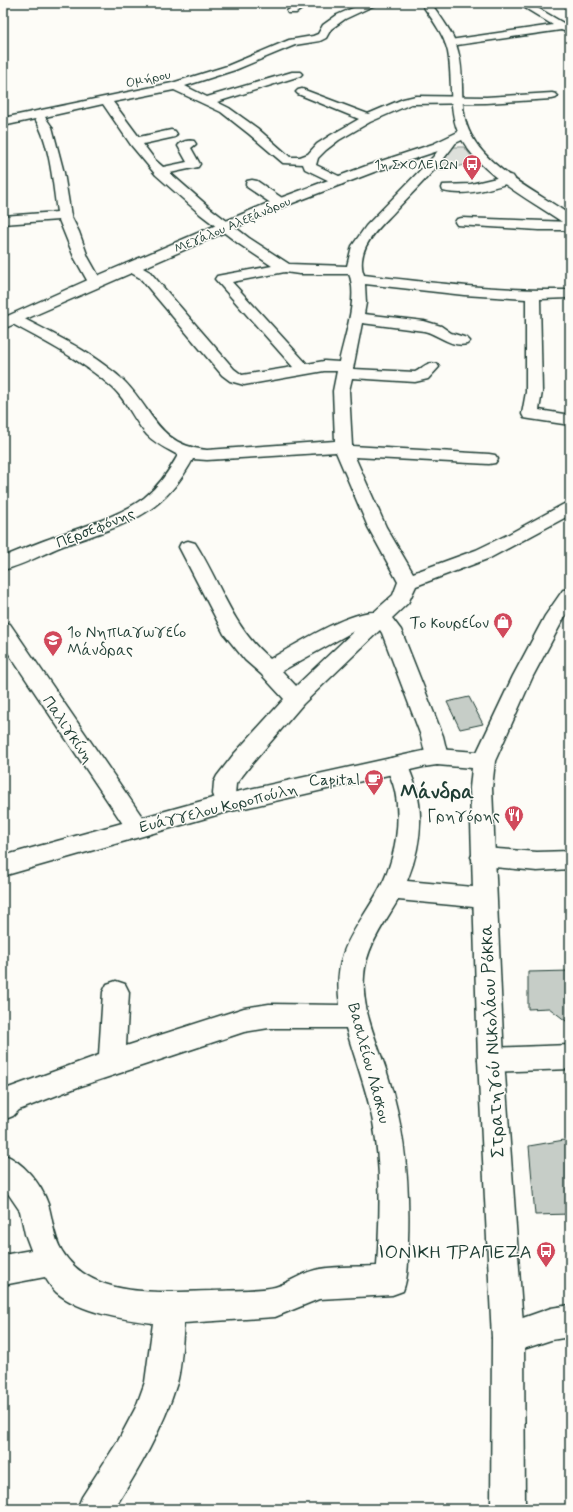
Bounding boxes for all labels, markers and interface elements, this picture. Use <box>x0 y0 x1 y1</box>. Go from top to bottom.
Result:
street label: Ομήρου <box>124 66 172 93</box>
bus stop icon: 1η ΣΧΟΛΕΙΩΝ <box>461 153 483 181</box>
place label: 1η ΣΧΟΛΕΙΩΝ <box>374 157 458 174</box>
street label: Μεγάλου Αλεξάνδρου <box>172 193 294 258</box>
street label: Περσεφόνης <box>53 503 138 554</box>
shop icon: Το κουρείον <box>492 611 514 639</box>
place label: Το κουρείον <box>410 613 489 634</box>
place label: 1ο Νηπιαγωγείο Μάνδρας <box>67 622 186 661</box>
school or university icon: 1ο Νηπιαγωγείο Μάνδρας <box>42 629 64 657</box>
street label: Παλιγκίνη <box>37 692 98 768</box>
cafe icon: Capital <box>363 768 385 796</box>
place label: Capital <box>309 770 360 791</box>
street label: Ευάγγελου Κοροπούλη <box>137 779 300 838</box>
district label: Μάνδρα <box>400 779 474 806</box>
restaurant icon: Γρηγόρης <box>503 804 525 832</box>
place label: Γρηγόρης <box>427 806 500 827</box>
street label: Στρατηγού Νικολάου Ρόκκα <box>474 923 511 1159</box>
street label: Βασιλείου Λάσκου <box>342 1001 395 1126</box>
place label: ΙΟΝΙΚΗ ΤΡΑΠΕΖΑ <box>378 1240 532 1265</box>
bus stop icon: ΙΟΝΙΚΗ ΤΡΑΠΕΖΑ <box>535 1240 557 1268</box>

